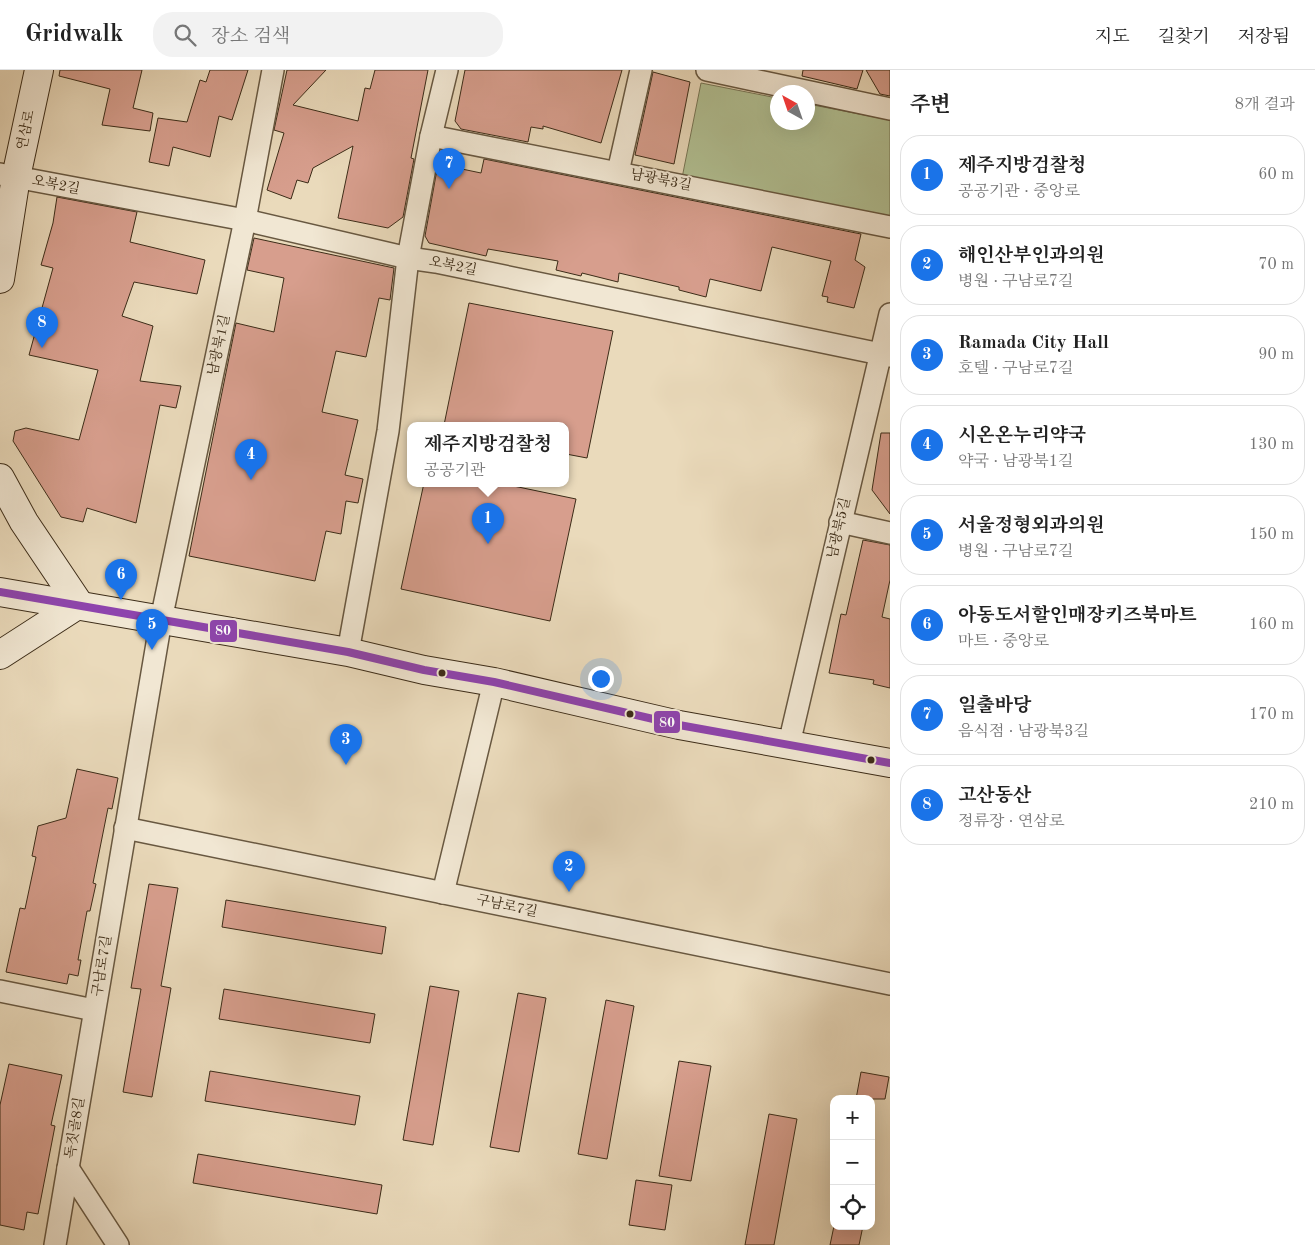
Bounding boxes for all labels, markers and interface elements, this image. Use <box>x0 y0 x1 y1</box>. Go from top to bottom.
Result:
search box <box>153 12 503 57</box>
icon: search <box>171 21 199 49</box>
text: Gridwalk <box>25 23 123 47</box>
text: 장소 검색 <box>211 28 290 47</box>
text: 지도 <box>1095 28 1130 46</box>
text: 길찾기 <box>1158 28 1210 46</box>
text: 저장됨 <box>1238 28 1290 46</box>
north arrow <box>770 85 815 130</box>
text: 주변 <box>910 95 951 116</box>
text: 8개 결과 <box>1235 97 1295 113</box>
street label: 연삼로 <box>14 108 37 151</box>
pin: 7 <box>433 148 465 189</box>
text: 제주지방검찰청 <box>958 157 1086 176</box>
street label: 남광북3길 <box>629 165 693 193</box>
text: 1 <box>922 167 932 183</box>
text: 60 m <box>1258 167 1294 183</box>
street label: 오복2길 <box>31 173 81 197</box>
text: 공공기관 · 중앙로 <box>958 184 1080 200</box>
text: 해인산부인과의원 <box>958 247 1105 266</box>
street label: 오복2길 <box>428 254 478 278</box>
text: 2 <box>922 257 932 273</box>
text: 70 m <box>1258 257 1294 273</box>
text: 병원 · 구남로7길 <box>958 274 1073 290</box>
pin: 8 <box>26 307 58 348</box>
street label: 남광북1길 <box>204 313 232 377</box>
text: Ramada City Hall <box>958 334 1109 353</box>
text: 3 <box>922 347 932 363</box>
text: 90 m <box>1258 347 1294 363</box>
text: 호텔 · 구남로7길 <box>958 361 1073 377</box>
popup <box>407 422 569 487</box>
text: 시온온누리약국 <box>958 427 1086 446</box>
text: 제주지방검찰청 <box>424 436 552 455</box>
text: 4 <box>922 437 932 453</box>
text: 130 m <box>1249 437 1294 453</box>
pin: 4 <box>235 439 267 480</box>
text: 약국 · 남광북1길 <box>958 454 1073 470</box>
text: 공공기관 <box>424 463 486 479</box>
street label: 남광북5길 <box>823 496 853 560</box>
pin: 1 <box>472 503 504 544</box>
text: 서울정형외과의원 <box>958 517 1105 536</box>
text: 5 <box>922 527 932 543</box>
text: 150 m <box>1249 527 1294 543</box>
text: 병원 · 구남로7길 <box>958 544 1073 560</box>
pin: 6 <box>105 559 137 600</box>
text: 아동도서할인매장키즈북마트 <box>958 607 1197 626</box>
pin: 5 <box>136 609 168 650</box>
text: 6 <box>922 617 932 633</box>
text: 160 m <box>1249 617 1294 633</box>
line badge: 80 <box>209 619 238 643</box>
text: 80 <box>215 624 231 638</box>
text: 마트 · 중앙로 <box>958 634 1049 650</box>
your location <box>588 666 614 692</box>
unlabelled marker <box>437 668 447 678</box>
text: 일출바당 <box>958 697 1031 716</box>
text: 7 <box>922 707 932 723</box>
text: 170 m <box>1249 707 1294 723</box>
unlabelled marker <box>625 709 635 719</box>
line badge: 80 <box>653 710 681 734</box>
text: 80 <box>659 716 675 730</box>
pin: 3 <box>330 724 362 765</box>
text: 음식점 · 남광북3길 <box>958 724 1089 740</box>
unlabelled marker <box>866 755 876 765</box>
text: 고산동산 <box>958 787 1031 806</box>
text: 8 <box>922 797 932 813</box>
text: 210 m <box>1249 797 1294 813</box>
text: 정류장 · 연삼로 <box>958 814 1064 830</box>
pin: 2 <box>553 851 585 892</box>
street label: 구남로7길 <box>475 892 539 919</box>
street label: 구남로7길 <box>89 934 114 998</box>
map controls <box>830 1095 875 1230</box>
button: + <box>830 1095 875 1140</box>
street label: 독짓골8길 <box>62 1096 87 1160</box>
button: − <box>830 1140 875 1185</box>
button: locate <box>830 1185 875 1230</box>

